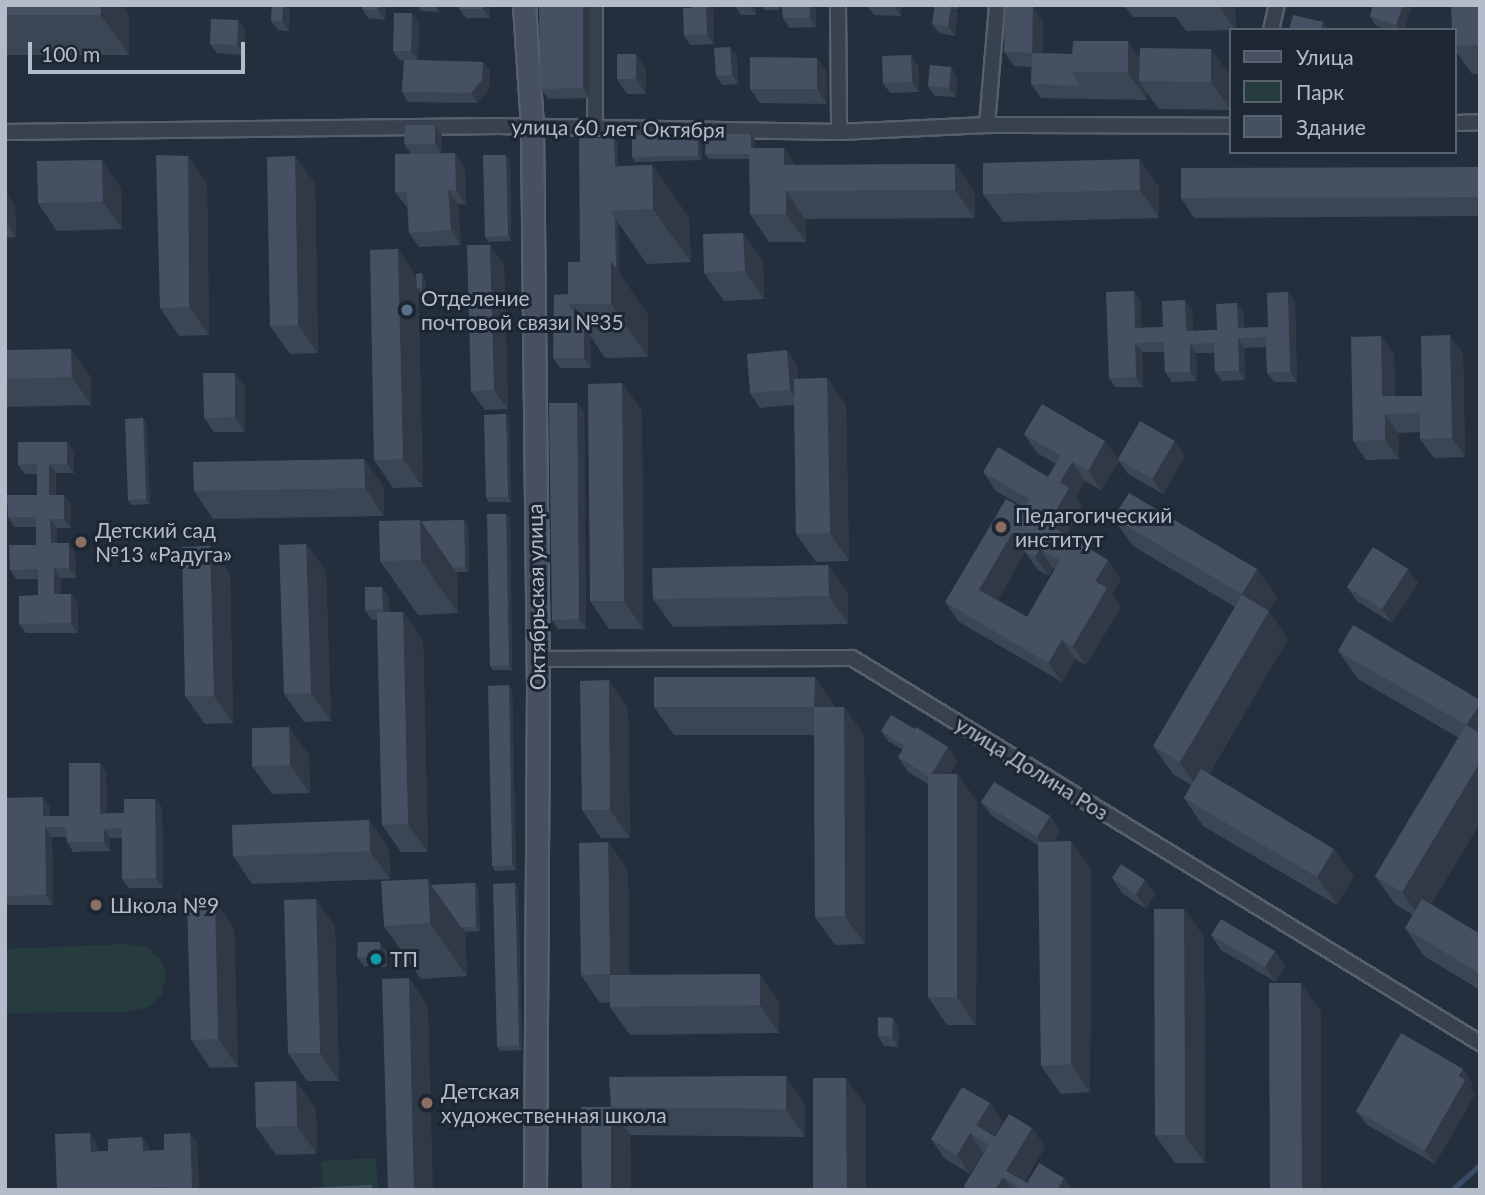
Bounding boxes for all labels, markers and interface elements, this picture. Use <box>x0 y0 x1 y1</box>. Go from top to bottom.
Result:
scale bar <box>32 28 248 72</box>
legend <box>1230 28 1457 154</box>
text: 100 m <box>41 41 100 66</box>
text: Улица <box>1296 44 1354 69</box>
text: Парк <box>1296 79 1344 104</box>
street label: улица 60 лет Октября <box>511 114 725 142</box>
text: Здание <box>1296 114 1366 139</box>
place label: Отделение почтовой связи №35 <box>421 285 624 335</box>
marker: Отделение почтовой связи №35 <box>399 302 415 318</box>
place label: Педагогический институт <box>1015 502 1172 552</box>
street label: Октябрьская улица <box>522 504 550 690</box>
place label: Детский сад №13 «Радуга» <box>95 517 232 567</box>
marker: Педагогический институт <box>993 519 1009 535</box>
marker: Детский сад №13 «Радуга» <box>73 534 89 550</box>
street label: улица Долина Роз <box>951 711 1113 825</box>
place label: Школа №9 <box>110 892 219 918</box>
marker: Школа №9 <box>88 897 104 913</box>
place label: ТП <box>390 946 418 972</box>
marker: ТП <box>368 951 384 967</box>
place label: Детская художественная школа <box>441 1078 667 1128</box>
marker: Детская художественная школа <box>419 1095 435 1111</box>

